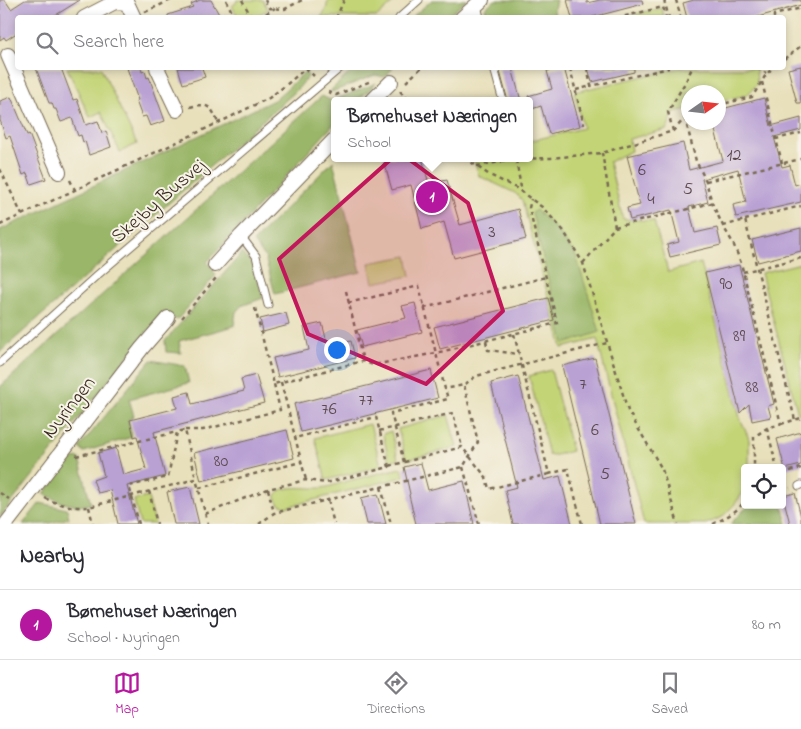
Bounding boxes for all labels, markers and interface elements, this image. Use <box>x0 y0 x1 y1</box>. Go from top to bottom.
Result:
search box <box>15 15 786 70</box>
icon: search <box>33 29 61 57</box>
text: Search here <box>73 29 164 56</box>
north arrow <box>681 85 726 130</box>
popup <box>331 97 533 162</box>
text: Børnehuset Næringen <box>347 104 517 131</box>
text: School <box>347 131 391 155</box>
house number: 12 <box>727 143 741 169</box>
street label: Skejby Busvej <box>105 152 214 252</box>
house number: 6 <box>638 158 646 184</box>
house number: 5 <box>683 177 693 203</box>
pin: 1 <box>416 178 448 216</box>
house number: 4 <box>647 187 655 213</box>
house number: 3 <box>488 220 496 246</box>
house number: 90 <box>719 272 733 298</box>
house number: 89 <box>733 324 746 350</box>
your location <box>324 337 350 363</box>
street label: Nyringen <box>36 371 104 446</box>
house number: 7 <box>579 372 587 398</box>
house number: 88 <box>745 375 759 401</box>
house number: 77 <box>359 388 374 414</box>
house number: 76 <box>321 397 337 423</box>
house number: 6 <box>591 418 599 444</box>
house number: 80 <box>214 449 228 475</box>
house number: 5 <box>600 462 610 488</box>
map controls <box>741 464 786 509</box>
button: locate <box>741 464 786 509</box>
text: Nearby <box>20 542 84 572</box>
text: Børnehuset Næringen <box>67 599 237 626</box>
text: 1 <box>33 613 39 637</box>
text: 80 m <box>752 613 781 637</box>
text: School · Nyringen <box>67 626 180 650</box>
tab: Map <box>113 669 141 720</box>
tab: Directions <box>367 669 425 720</box>
tab: Saved <box>651 669 688 720</box>

